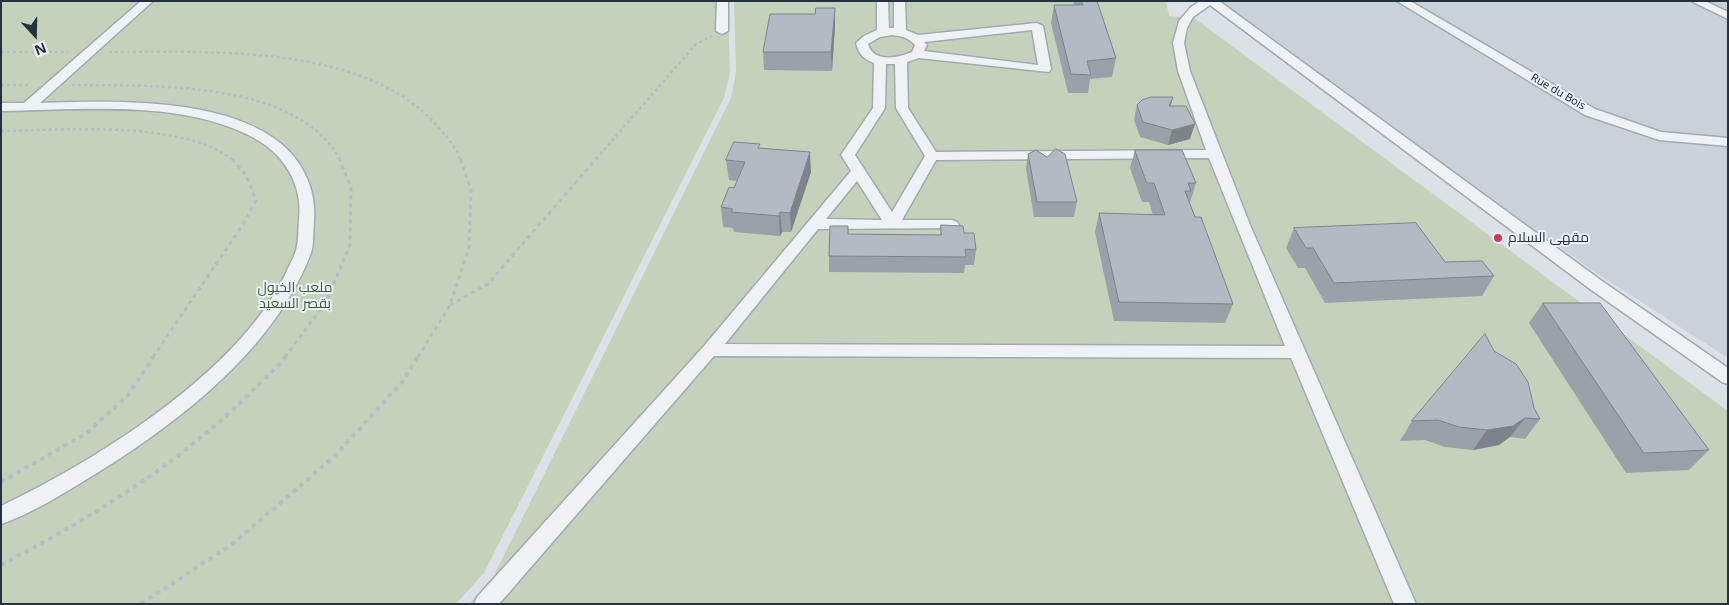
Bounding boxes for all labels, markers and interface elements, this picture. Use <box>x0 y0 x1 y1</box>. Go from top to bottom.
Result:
north arrow <box>10 10 60 60</box>
text: N <box>32 39 49 60</box>
street label: Rue du Bois <box>1528 71 1588 113</box>
place label: مقهى السلام <box>1508 230 1589 246</box>
marker: مقهى السلام <box>1492 232 1504 244</box>
park label: ملعب الخيول بقصر السعيد <box>258 280 332 312</box>

